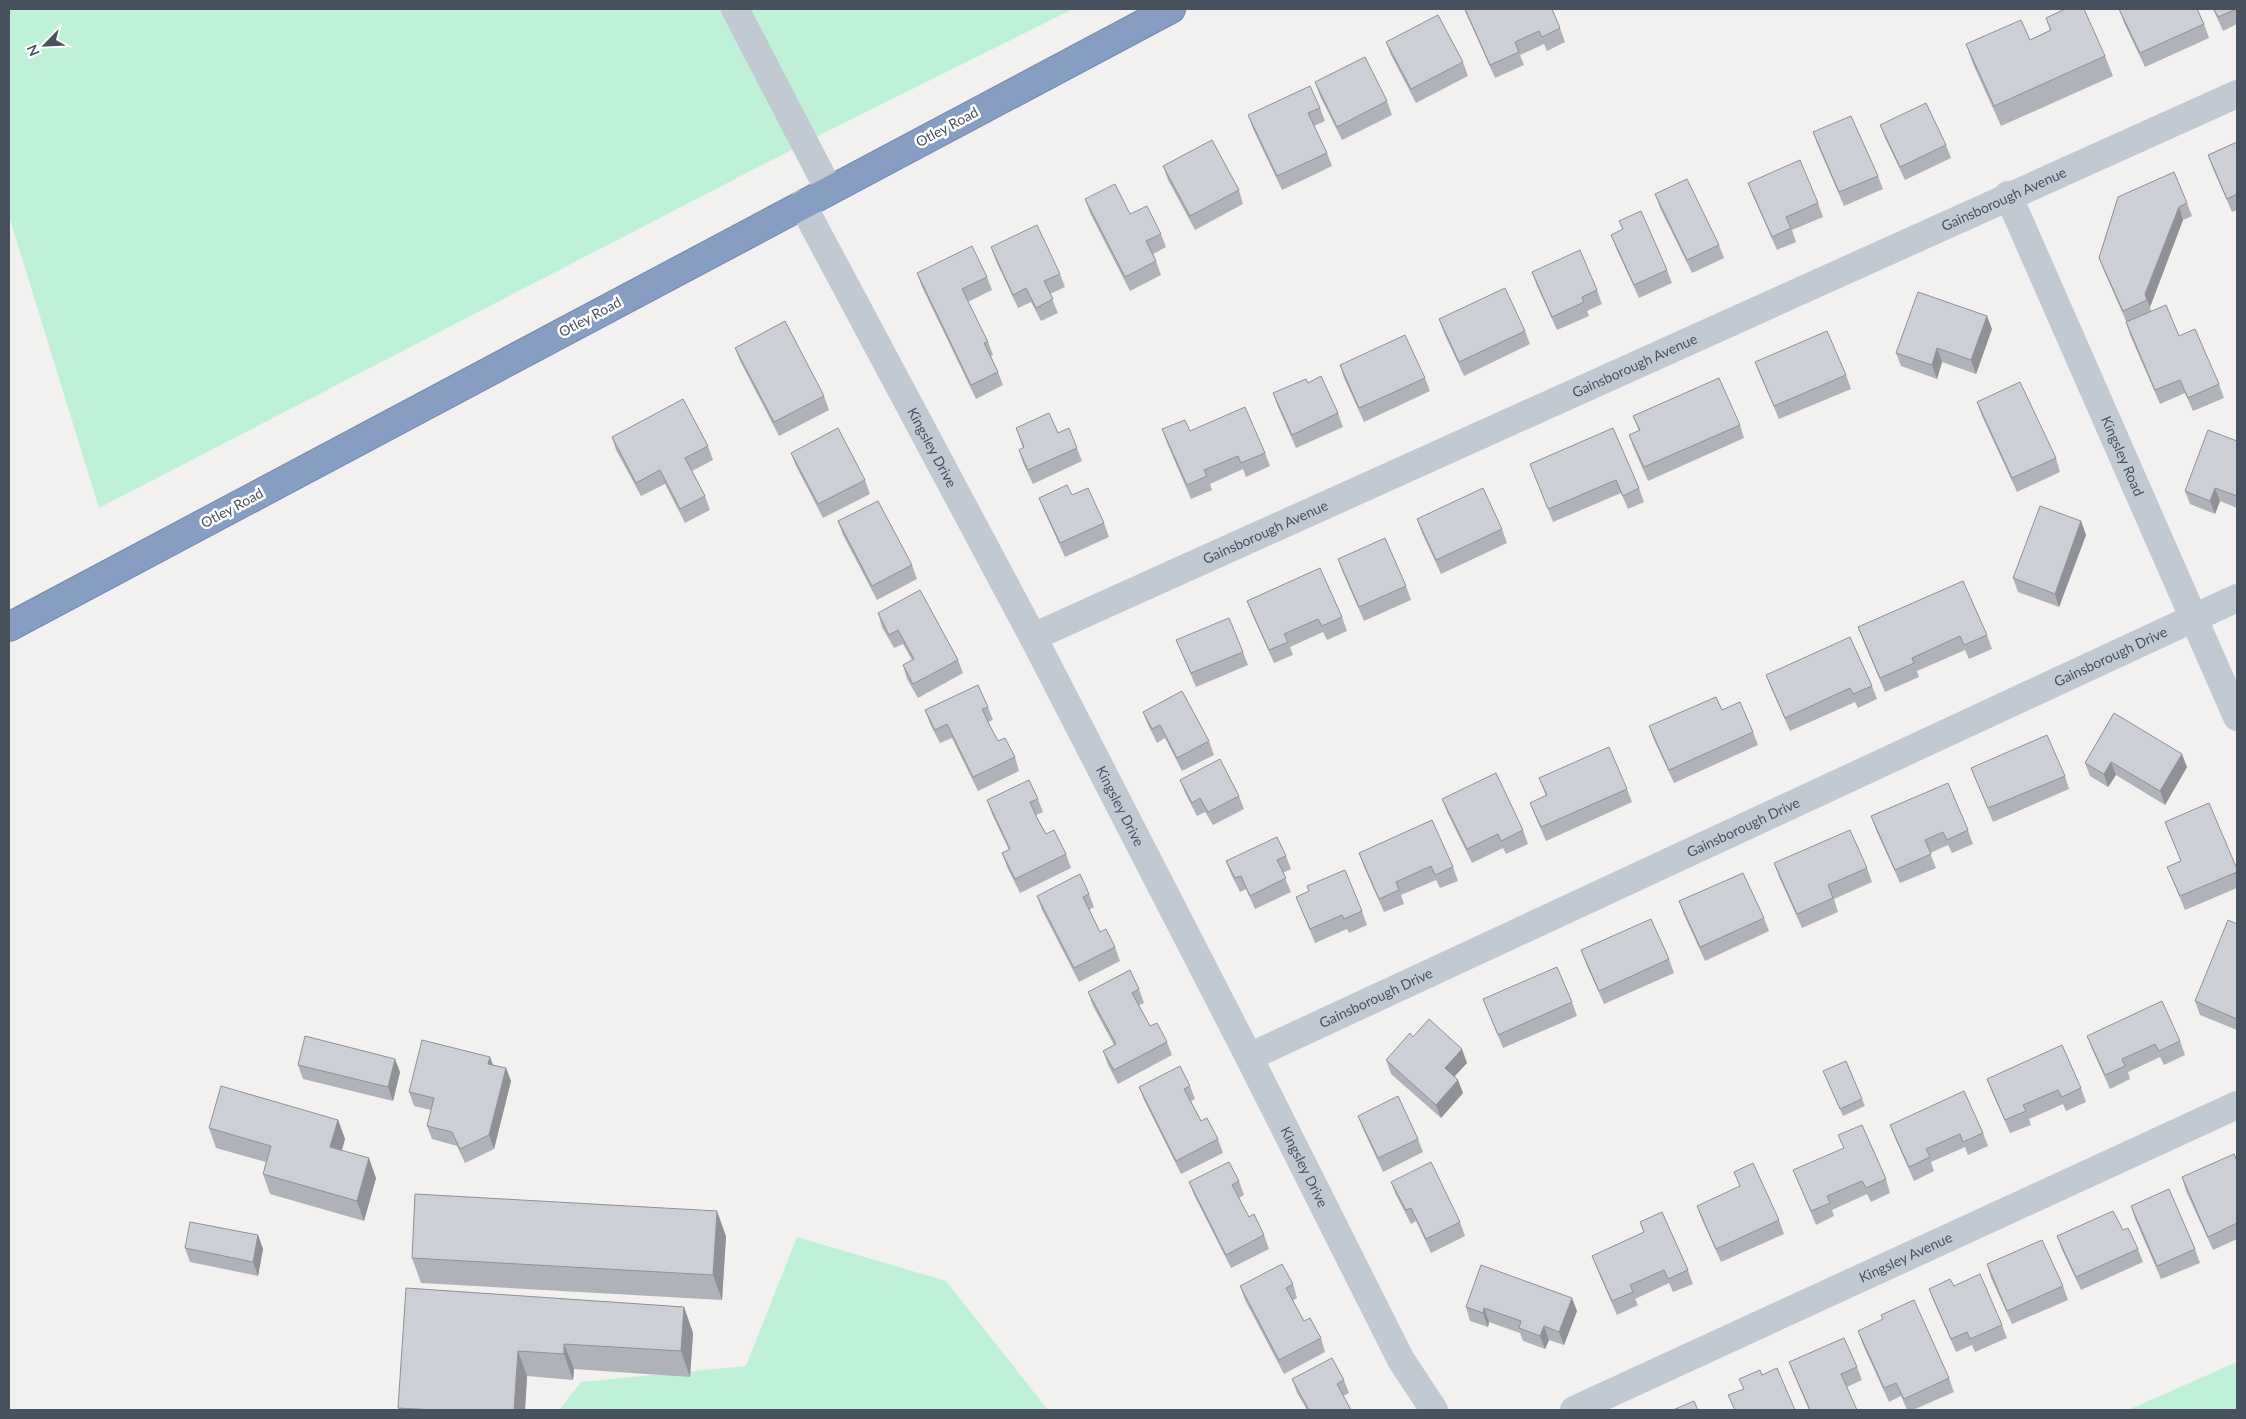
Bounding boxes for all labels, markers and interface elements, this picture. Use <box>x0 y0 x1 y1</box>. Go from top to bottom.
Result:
north arrow <box>20 20 70 70</box>
text: N <box>23 42 43 59</box>
street label: Otley Road <box>913 103 981 150</box>
street label: Gainsborough Avenue <box>1938 163 2069 234</box>
street label: Otley Road <box>556 293 624 340</box>
street label: Gainsborough Avenue <box>1569 330 1700 401</box>
street label: Kingsley Drive <box>904 404 961 490</box>
street label: Kingsley Road <box>2098 413 2148 499</box>
street label: Otley Road <box>198 484 266 531</box>
street label: Gainsborough Avenue <box>1200 496 1330 567</box>
street label: Gainsborough Drive <box>2051 623 2170 690</box>
street label: Kingsley Drive <box>1093 763 1148 849</box>
street label: Gainsborough Drive <box>1684 793 1802 861</box>
street label: Gainsborough Drive <box>1316 964 1435 1031</box>
street label: Kingsley Drive <box>1277 1123 1332 1210</box>
street label: Kingsley Avenue <box>1856 1228 1955 1286</box>

